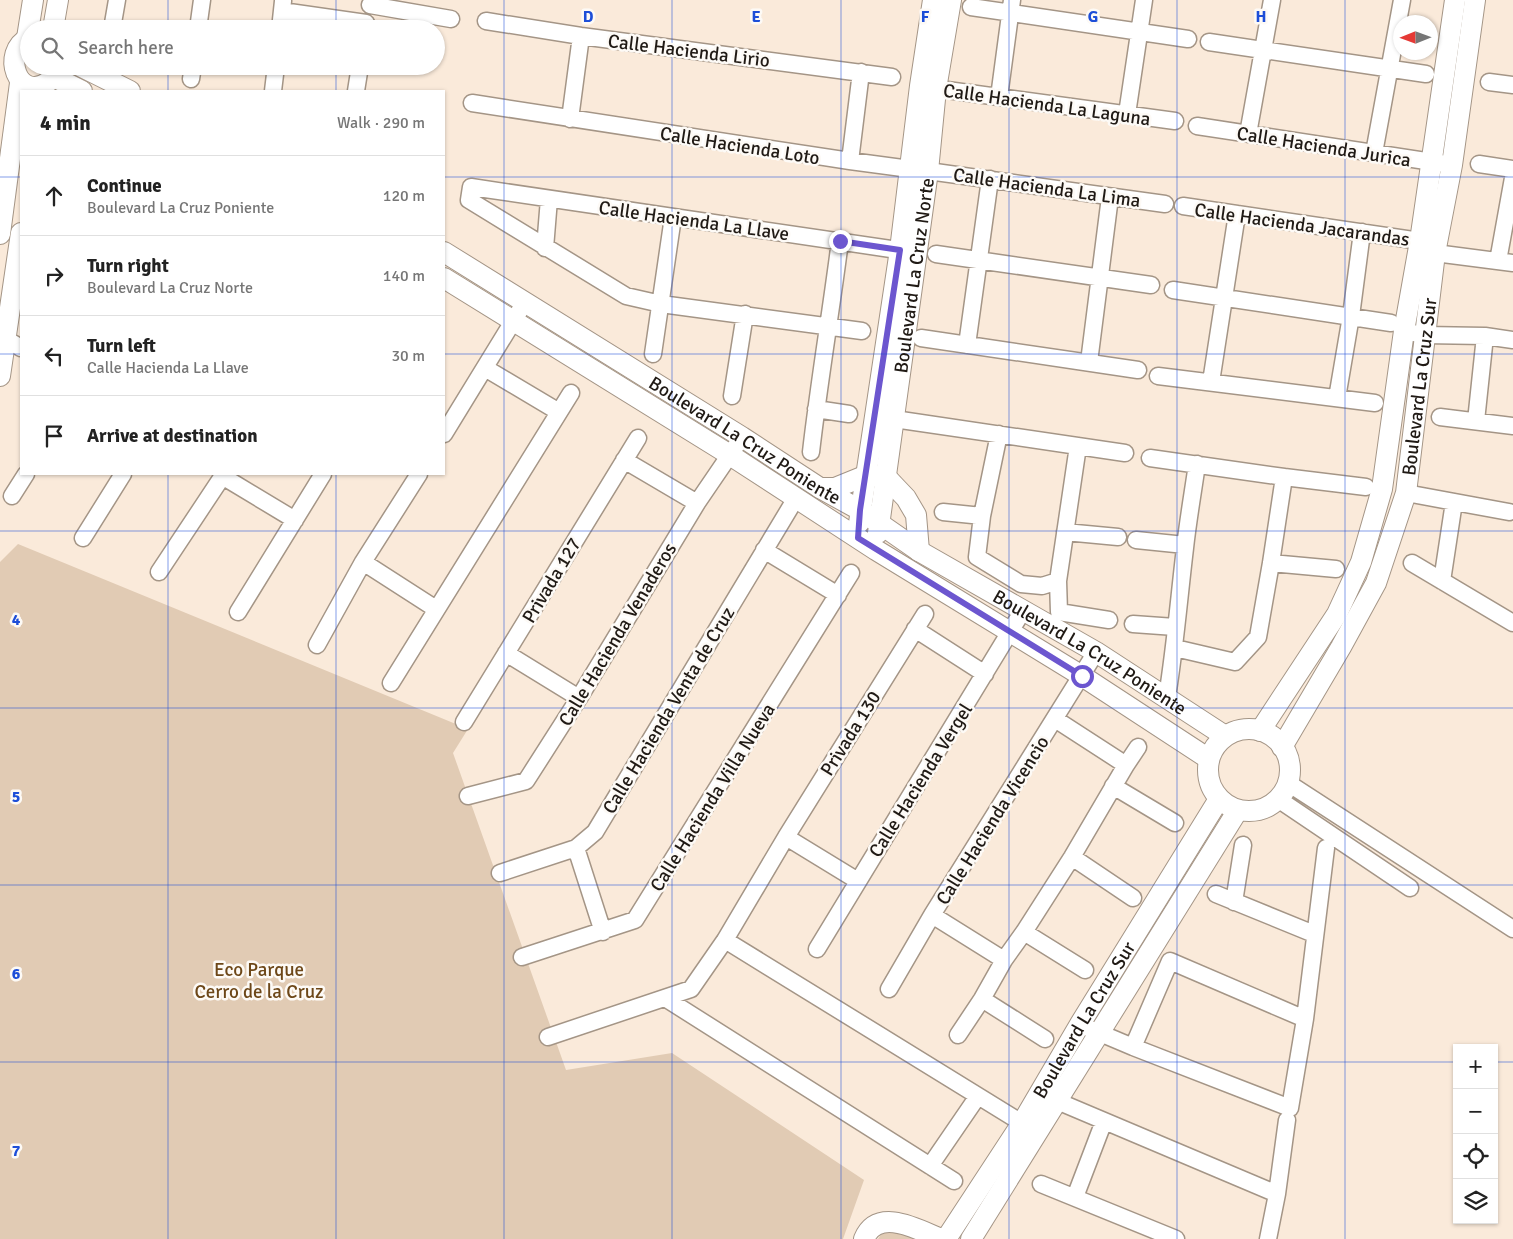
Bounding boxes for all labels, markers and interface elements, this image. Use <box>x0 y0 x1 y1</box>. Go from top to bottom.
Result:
text: D <box>583 7 594 27</box>
text: E <box>751 7 761 27</box>
text: F <box>921 7 930 27</box>
text: G <box>1088 7 1098 27</box>
text: H <box>1256 7 1266 27</box>
north arrow <box>1393 15 1438 60</box>
search box <box>20 20 445 75</box>
street label: Calle Hacienda Lirio <box>607 29 771 73</box>
icon: search <box>38 34 66 62</box>
text: Search here <box>78 36 174 60</box>
street label: Calle Hacienda La Laguna <box>942 79 1152 131</box>
text: 4 min <box>40 110 91 136</box>
text: Walk · 290 m <box>337 113 425 133</box>
street label: Calle Hacienda Jurica <box>1235 121 1413 173</box>
street label: Calle Hacienda Loto <box>658 122 822 170</box>
street label: Calle Hacienda La Lima <box>952 163 1142 213</box>
text: Continue <box>87 174 162 198</box>
street label: Boulevard La Cruz Norte <box>889 176 940 375</box>
icon: ahead <box>40 182 68 210</box>
text: 120 m <box>383 186 425 206</box>
street label: Calle Hacienda La Llave <box>597 196 791 246</box>
text: Boulevard La Cruz Poniente <box>87 198 274 218</box>
street label: Calle Hacienda Jacarandas <box>1193 198 1411 252</box>
route end <box>829 230 852 253</box>
text: Turn right <box>87 254 169 278</box>
icon: right <box>40 262 68 290</box>
text: 140 m <box>383 266 425 286</box>
text: Boulevard La Cruz Norte <box>87 278 253 298</box>
street label: Boulevard La Cruz Sur <box>1397 297 1442 477</box>
text: Turn left <box>87 334 156 358</box>
icon: left <box>40 342 68 370</box>
text: 30 m <box>391 346 425 366</box>
text: Calle Hacienda La Llave <box>87 358 249 378</box>
street label: Boulevard La Cruz Poniente <box>644 371 845 510</box>
icon: arrive <box>40 422 68 450</box>
text: Arrive at destination <box>87 424 258 448</box>
street label: Privada 127 <box>517 533 587 628</box>
street label: Calle Hacienda Venaderos <box>554 538 682 731</box>
street label: Boulevard La Cruz Poniente <box>988 585 1191 721</box>
street label: Calle Hacienda Venta de Cruz <box>597 603 740 818</box>
text: 4 <box>12 610 21 630</box>
route start <box>1071 665 1094 688</box>
street label: Privada 130 <box>815 687 886 780</box>
street label: Calle Hacienda Villa Nueva <box>645 699 781 896</box>
street label: Calle Hacienda Vergel <box>864 699 978 862</box>
street label: Calle Hacienda Vicencio <box>931 731 1055 910</box>
text: 5 <box>12 787 20 807</box>
street label: Boulevard La Cruz Sur <box>1028 937 1141 1103</box>
park label: Eco Parque Cerro de la Cruz <box>194 958 324 1004</box>
text: 6 <box>12 964 21 984</box>
map controls <box>1453 1044 1498 1224</box>
button: + <box>1453 1044 1498 1089</box>
button: − <box>1453 1089 1498 1134</box>
button: locate <box>1453 1134 1498 1179</box>
text: 7 <box>12 1141 21 1161</box>
button: layers <box>1453 1179 1498 1224</box>

